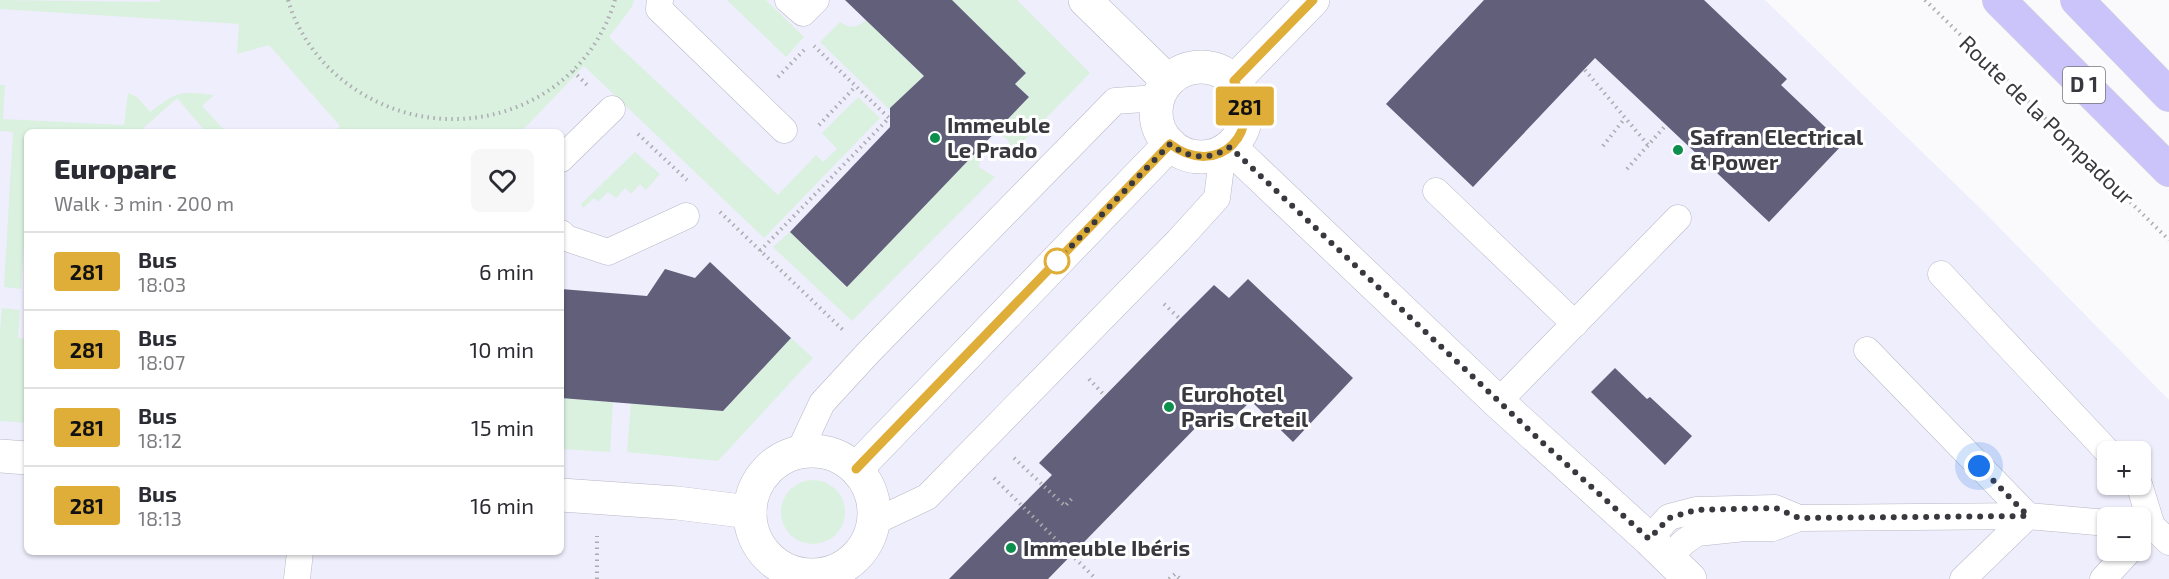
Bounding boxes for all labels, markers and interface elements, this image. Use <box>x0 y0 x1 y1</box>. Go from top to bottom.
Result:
street label: Route de la Pompadour <box>1955 29 2140 209</box>
road number: D 1 <box>2063 67 2105 103</box>
line badge: 281 <box>1210 86 1280 126</box>
text: 281 <box>1228 94 1262 119</box>
place label: Immeuble Le Prado <box>947 111 1050 162</box>
place label: Safran Electrical & Power <box>1690 123 1864 174</box>
marker: Immeuble Le Prado <box>928 131 942 145</box>
marker: Safran Electrical & Power <box>1671 143 1685 157</box>
button: heart <box>471 149 534 212</box>
text: Europarc <box>54 151 176 185</box>
text: Walk · 3 min · 200 m <box>54 191 234 215</box>
text: Bus <box>138 246 177 272</box>
unlabelled marker <box>1044 248 1070 274</box>
text: 6 min <box>479 258 534 284</box>
text: 281 <box>70 259 104 284</box>
text: 18:03 <box>138 272 186 296</box>
text: Bus <box>138 324 177 350</box>
text: 10 min <box>470 336 534 362</box>
text: 281 <box>70 337 104 362</box>
text: 18:07 <box>138 350 185 374</box>
place label: Eurohotel Paris Creteil <box>1181 380 1309 431</box>
marker: Eurohotel Paris Creteil <box>1162 400 1176 414</box>
text: Bus <box>138 402 177 428</box>
text: 15 min <box>471 414 534 440</box>
text: 281 <box>70 415 104 440</box>
text: 18:12 <box>138 428 182 452</box>
map controls <box>2097 441 2151 561</box>
button: + <box>2097 441 2151 495</box>
your location <box>1964 451 1994 481</box>
text: Bus <box>138 480 177 506</box>
text: 16 min <box>470 492 534 518</box>
text: 281 <box>70 493 104 518</box>
text: 18:13 <box>138 506 182 530</box>
button: − <box>2097 507 2151 561</box>
place label: Immeuble Ibéris <box>1023 534 1190 560</box>
marker: Immeuble Ibéris <box>1004 541 1018 555</box>

